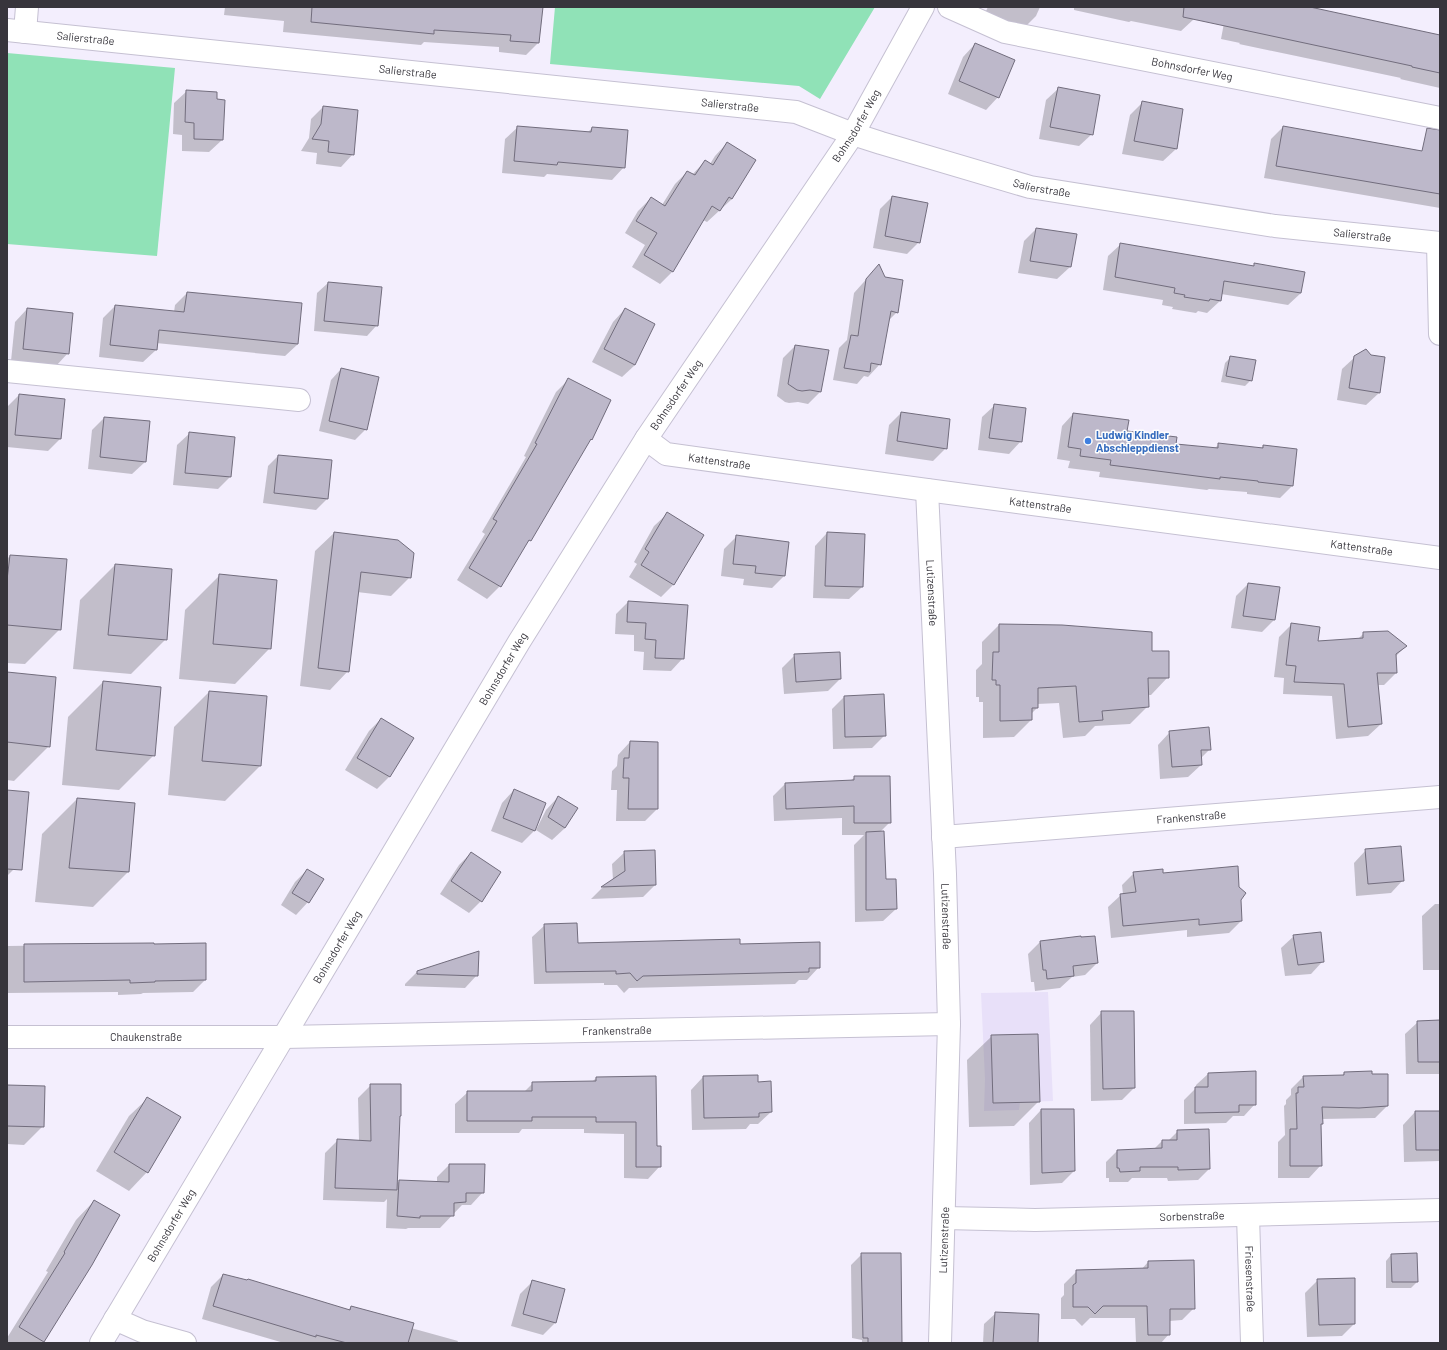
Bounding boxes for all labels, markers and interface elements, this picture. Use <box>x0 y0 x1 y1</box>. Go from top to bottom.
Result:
street label: Salierstraße <box>56 28 115 47</box>
street label: Bohnsdorfer Weg <box>1150 54 1234 83</box>
street label: Salierstraße <box>378 62 438 81</box>
street label: Bohnsdorfer Weg <box>829 87 882 164</box>
street label: Salierstraße <box>701 95 760 114</box>
street label: Salierstraße <box>1012 175 1072 199</box>
street label: Salierstraße <box>1333 225 1392 244</box>
street label: Bohnsdorfer Weg <box>647 357 704 432</box>
place label: Ludwig Kindler Abschleppdienst <box>1096 428 1179 454</box>
marker: Ludwig Kindler Abschleppdienst <box>1083 436 1093 446</box>
street label: Kattenstraße <box>688 450 752 472</box>
street label: Kattenstraße <box>1009 494 1073 515</box>
street label: Kattenstraße <box>1330 537 1394 558</box>
street label: Lutizenstraße <box>924 559 940 627</box>
street label: Bohnsdorfer Weg <box>476 630 530 707</box>
street label: Frankenstraße <box>1156 807 1227 826</box>
street label: Lutizenstraße <box>939 883 954 950</box>
street label: Bohnsdorfer Weg <box>310 908 363 986</box>
street label: Frankenstraße <box>582 1023 652 1037</box>
street label: Chaukenstraße <box>110 1030 182 1043</box>
street label: Bohnsdorfer Weg <box>144 1186 198 1264</box>
street label: Lutizenstraße <box>936 1206 951 1273</box>
street label: Sorbenstraße <box>1159 1208 1225 1223</box>
street label: Friesenstraße <box>1243 1245 1258 1313</box>

